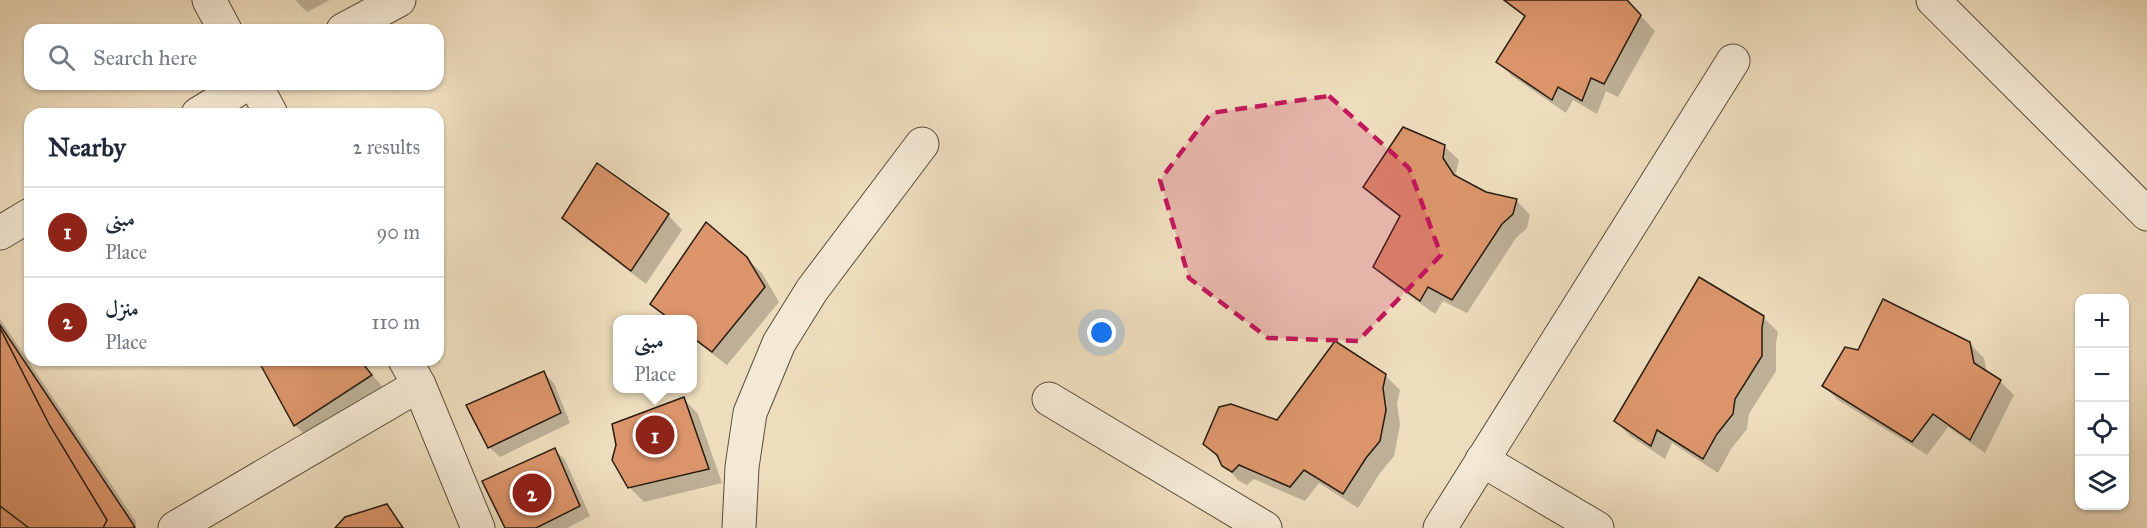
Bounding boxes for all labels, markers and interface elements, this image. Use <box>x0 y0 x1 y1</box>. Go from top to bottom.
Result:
search box <box>24 24 444 90</box>
icon: search <box>45 41 78 74</box>
text: Search here <box>93 44 197 71</box>
text: Nearby <box>48 131 126 163</box>
text: 2 results <box>352 135 420 159</box>
text: مبنى <box>105 205 135 232</box>
text: 1 <box>64 220 71 244</box>
text: 90 m <box>377 220 420 244</box>
text: Place <box>105 240 147 264</box>
map controls <box>2075 294 2129 510</box>
button: + <box>2075 294 2129 348</box>
text: منزل <box>105 295 139 322</box>
text: 2 <box>63 310 72 334</box>
text: 110 m <box>372 310 420 334</box>
popup <box>613 315 697 393</box>
your location <box>1087 318 1116 347</box>
text: مبنى <box>634 327 664 354</box>
text: Place <box>105 330 147 354</box>
button: − <box>2075 348 2129 402</box>
text: Place <box>634 362 676 386</box>
button: locate <box>2075 402 2129 456</box>
pin: 1 <box>636 412 674 458</box>
button: layers <box>2075 456 2129 510</box>
pin: 2 <box>512 470 552 516</box>

